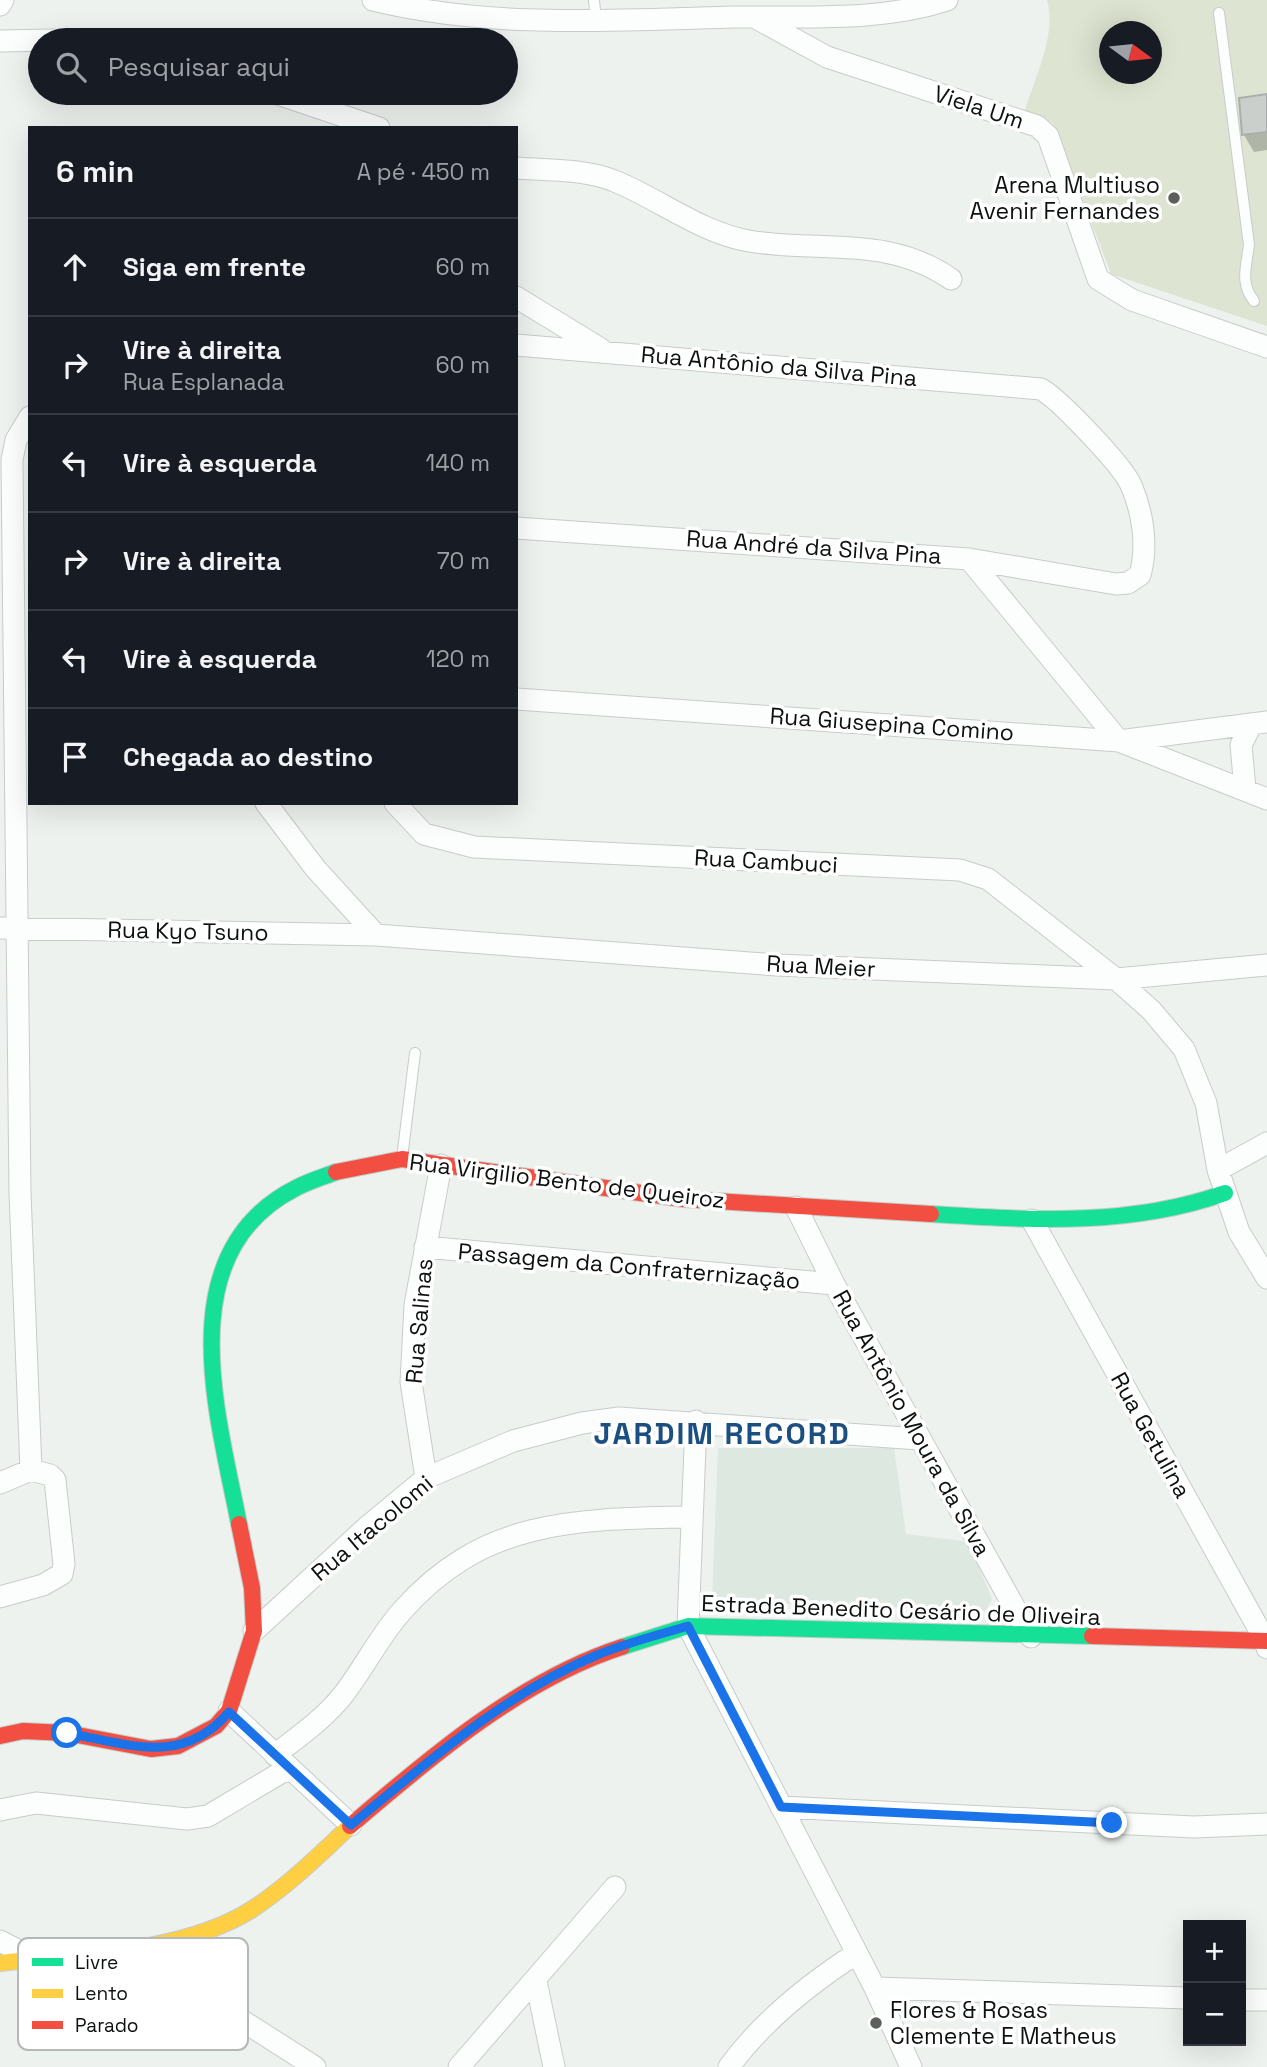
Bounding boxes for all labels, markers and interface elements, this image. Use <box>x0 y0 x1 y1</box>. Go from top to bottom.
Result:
north arrow <box>1099 21 1162 84</box>
search box <box>28 28 518 105</box>
icon: search <box>52 48 90 86</box>
text: Pesquisar aqui <box>108 50 290 84</box>
street label: Viela Um <box>930 78 1028 136</box>
text: 6 min <box>56 152 134 191</box>
text: A pé · 450 m <box>357 157 490 187</box>
place label: Arena Multiuso Avenir Fernandes <box>970 170 1160 226</box>
marker: Arena Multiuso Avenir Fernandes <box>1166 190 1182 206</box>
icon: ahead <box>56 248 94 286</box>
text: Siga em frente <box>123 250 306 284</box>
text: 60 m <box>435 252 490 282</box>
text: Vire à direita <box>123 333 281 367</box>
street label: Rua Antônio da Silva Pina <box>640 339 918 393</box>
icon: right <box>56 346 94 384</box>
text: 60 m <box>435 350 490 380</box>
text: Rua Esplanada <box>123 367 285 397</box>
icon: left <box>56 444 94 482</box>
text: Vire à esquerda <box>123 446 317 480</box>
text: 140 m <box>426 448 490 478</box>
street label: Rua André da Silva Pina <box>685 523 943 571</box>
icon: right <box>56 542 94 580</box>
text: Vire à direita <box>123 544 281 578</box>
text: 70 m <box>437 546 490 576</box>
icon: left <box>56 640 94 678</box>
text: Vire à esquerda <box>123 642 317 676</box>
text: 120 m <box>426 644 490 674</box>
street label: Rua Giusepina Comino <box>769 701 1015 747</box>
icon: arrive <box>56 738 94 776</box>
text: Chegada ao destino <box>123 740 373 774</box>
street label: Rua Cambuci <box>693 842 839 880</box>
street label: Rua Kyo Tsuno <box>107 915 269 947</box>
street label: Rua Meier <box>766 948 876 984</box>
street label: Rua Virgilio Bento de Queiroz <box>408 1147 726 1215</box>
street label: Passagem da Confraternização <box>457 1236 801 1296</box>
street label: Rua Salinas <box>399 1257 439 1385</box>
street label: Rua Antônio Moura da Silva <box>826 1284 998 1562</box>
street label: Rua Getulina <box>1104 1367 1198 1503</box>
district label: JARDIM RECORD <box>593 1414 851 1453</box>
street label: Rua Itacolomi <box>305 1468 439 1588</box>
street label: Estrada Benedito Cesário de Oliveira <box>701 1588 1101 1632</box>
route start <box>51 1717 82 1748</box>
route end <box>1096 1807 1127 1838</box>
map controls <box>1183 1920 1246 2046</box>
button: + <box>1183 1920 1246 1983</box>
legend <box>18 1938 248 2050</box>
text: Livre <box>75 1950 118 1975</box>
text: Lento <box>75 1981 128 2006</box>
button: − <box>1183 1983 1246 2046</box>
place label: Flores & Rosas Clemente E Matheus <box>890 1995 1117 2051</box>
text: Parado <box>75 2013 139 2038</box>
marker: Flores & Rosas Clemente E Matheus <box>868 2015 884 2031</box>

